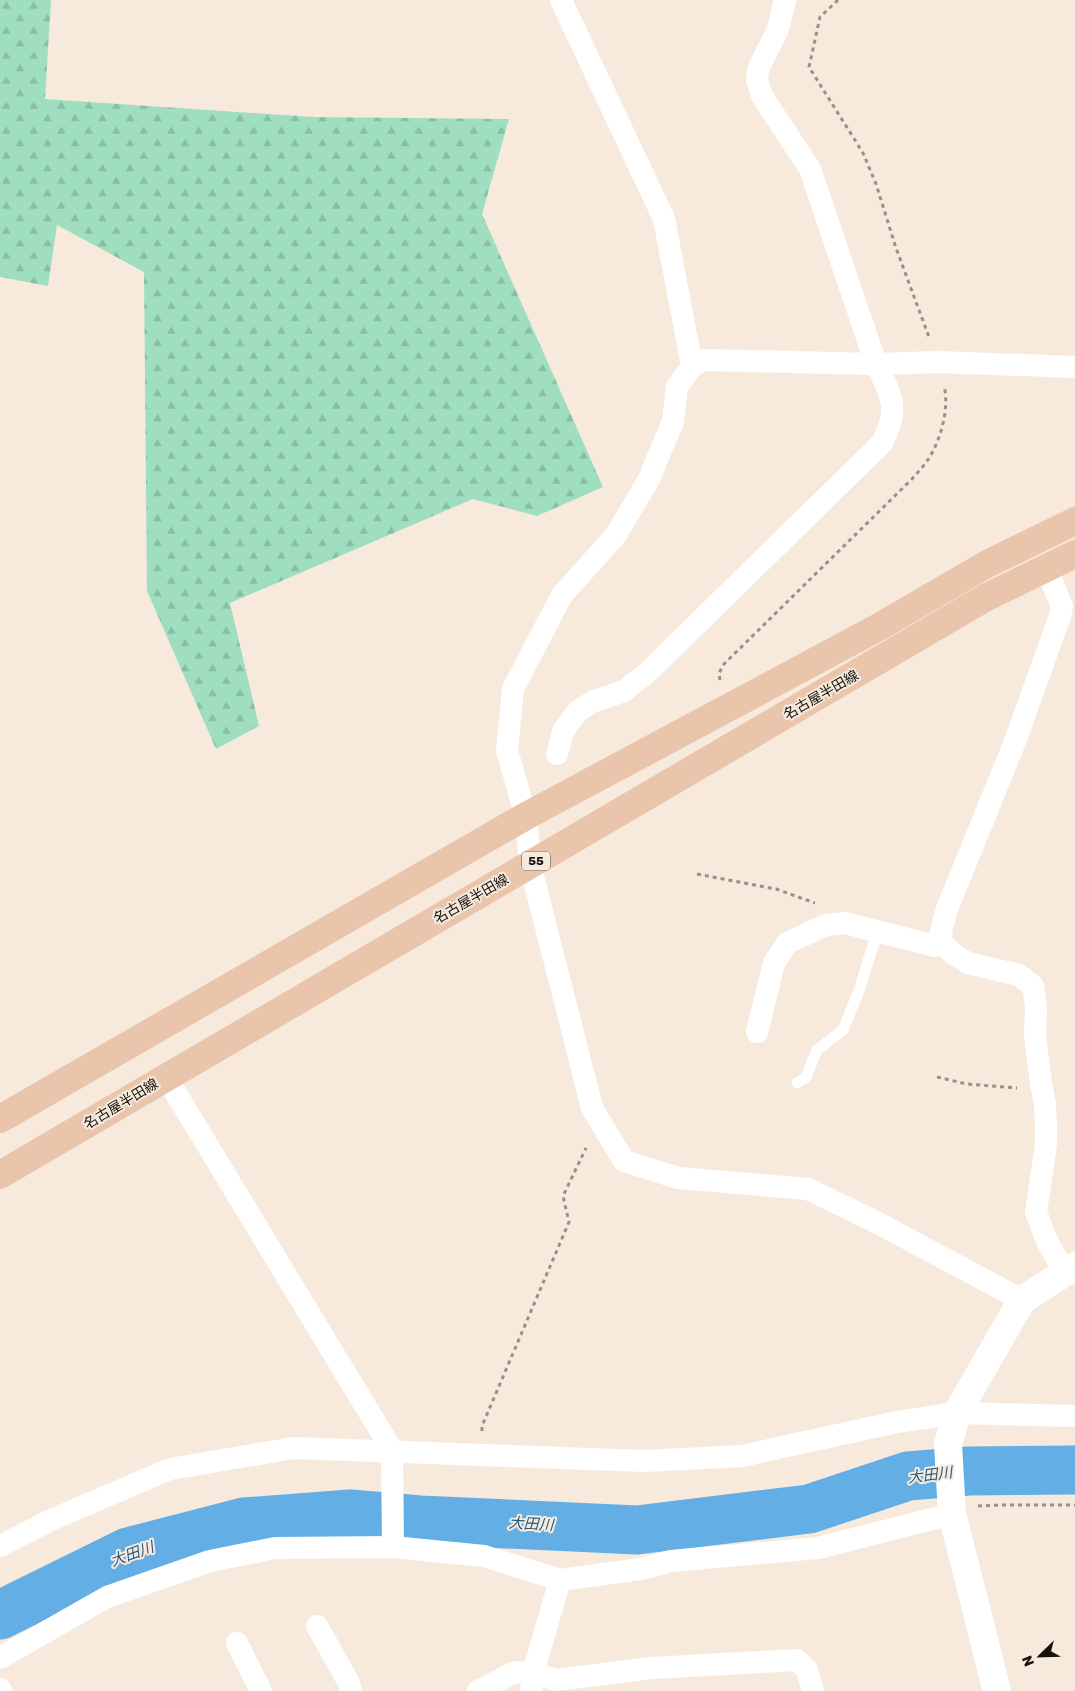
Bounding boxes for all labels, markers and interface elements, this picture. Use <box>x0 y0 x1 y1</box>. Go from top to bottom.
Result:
street label: 名古屋半田線 <box>780 667 862 723</box>
road number: 55 <box>522 851 550 870</box>
street label: 名古屋半田線 <box>430 871 512 927</box>
street label: 名古屋半田線 <box>81 1075 161 1133</box>
water label: 大田川 <box>907 1463 955 1487</box>
water label: 大田川 <box>508 1514 556 1534</box>
water label: 大田川 <box>108 1537 158 1570</box>
north arrow <box>1015 1631 1065 1681</box>
text: N <box>1019 1653 1038 1669</box>

